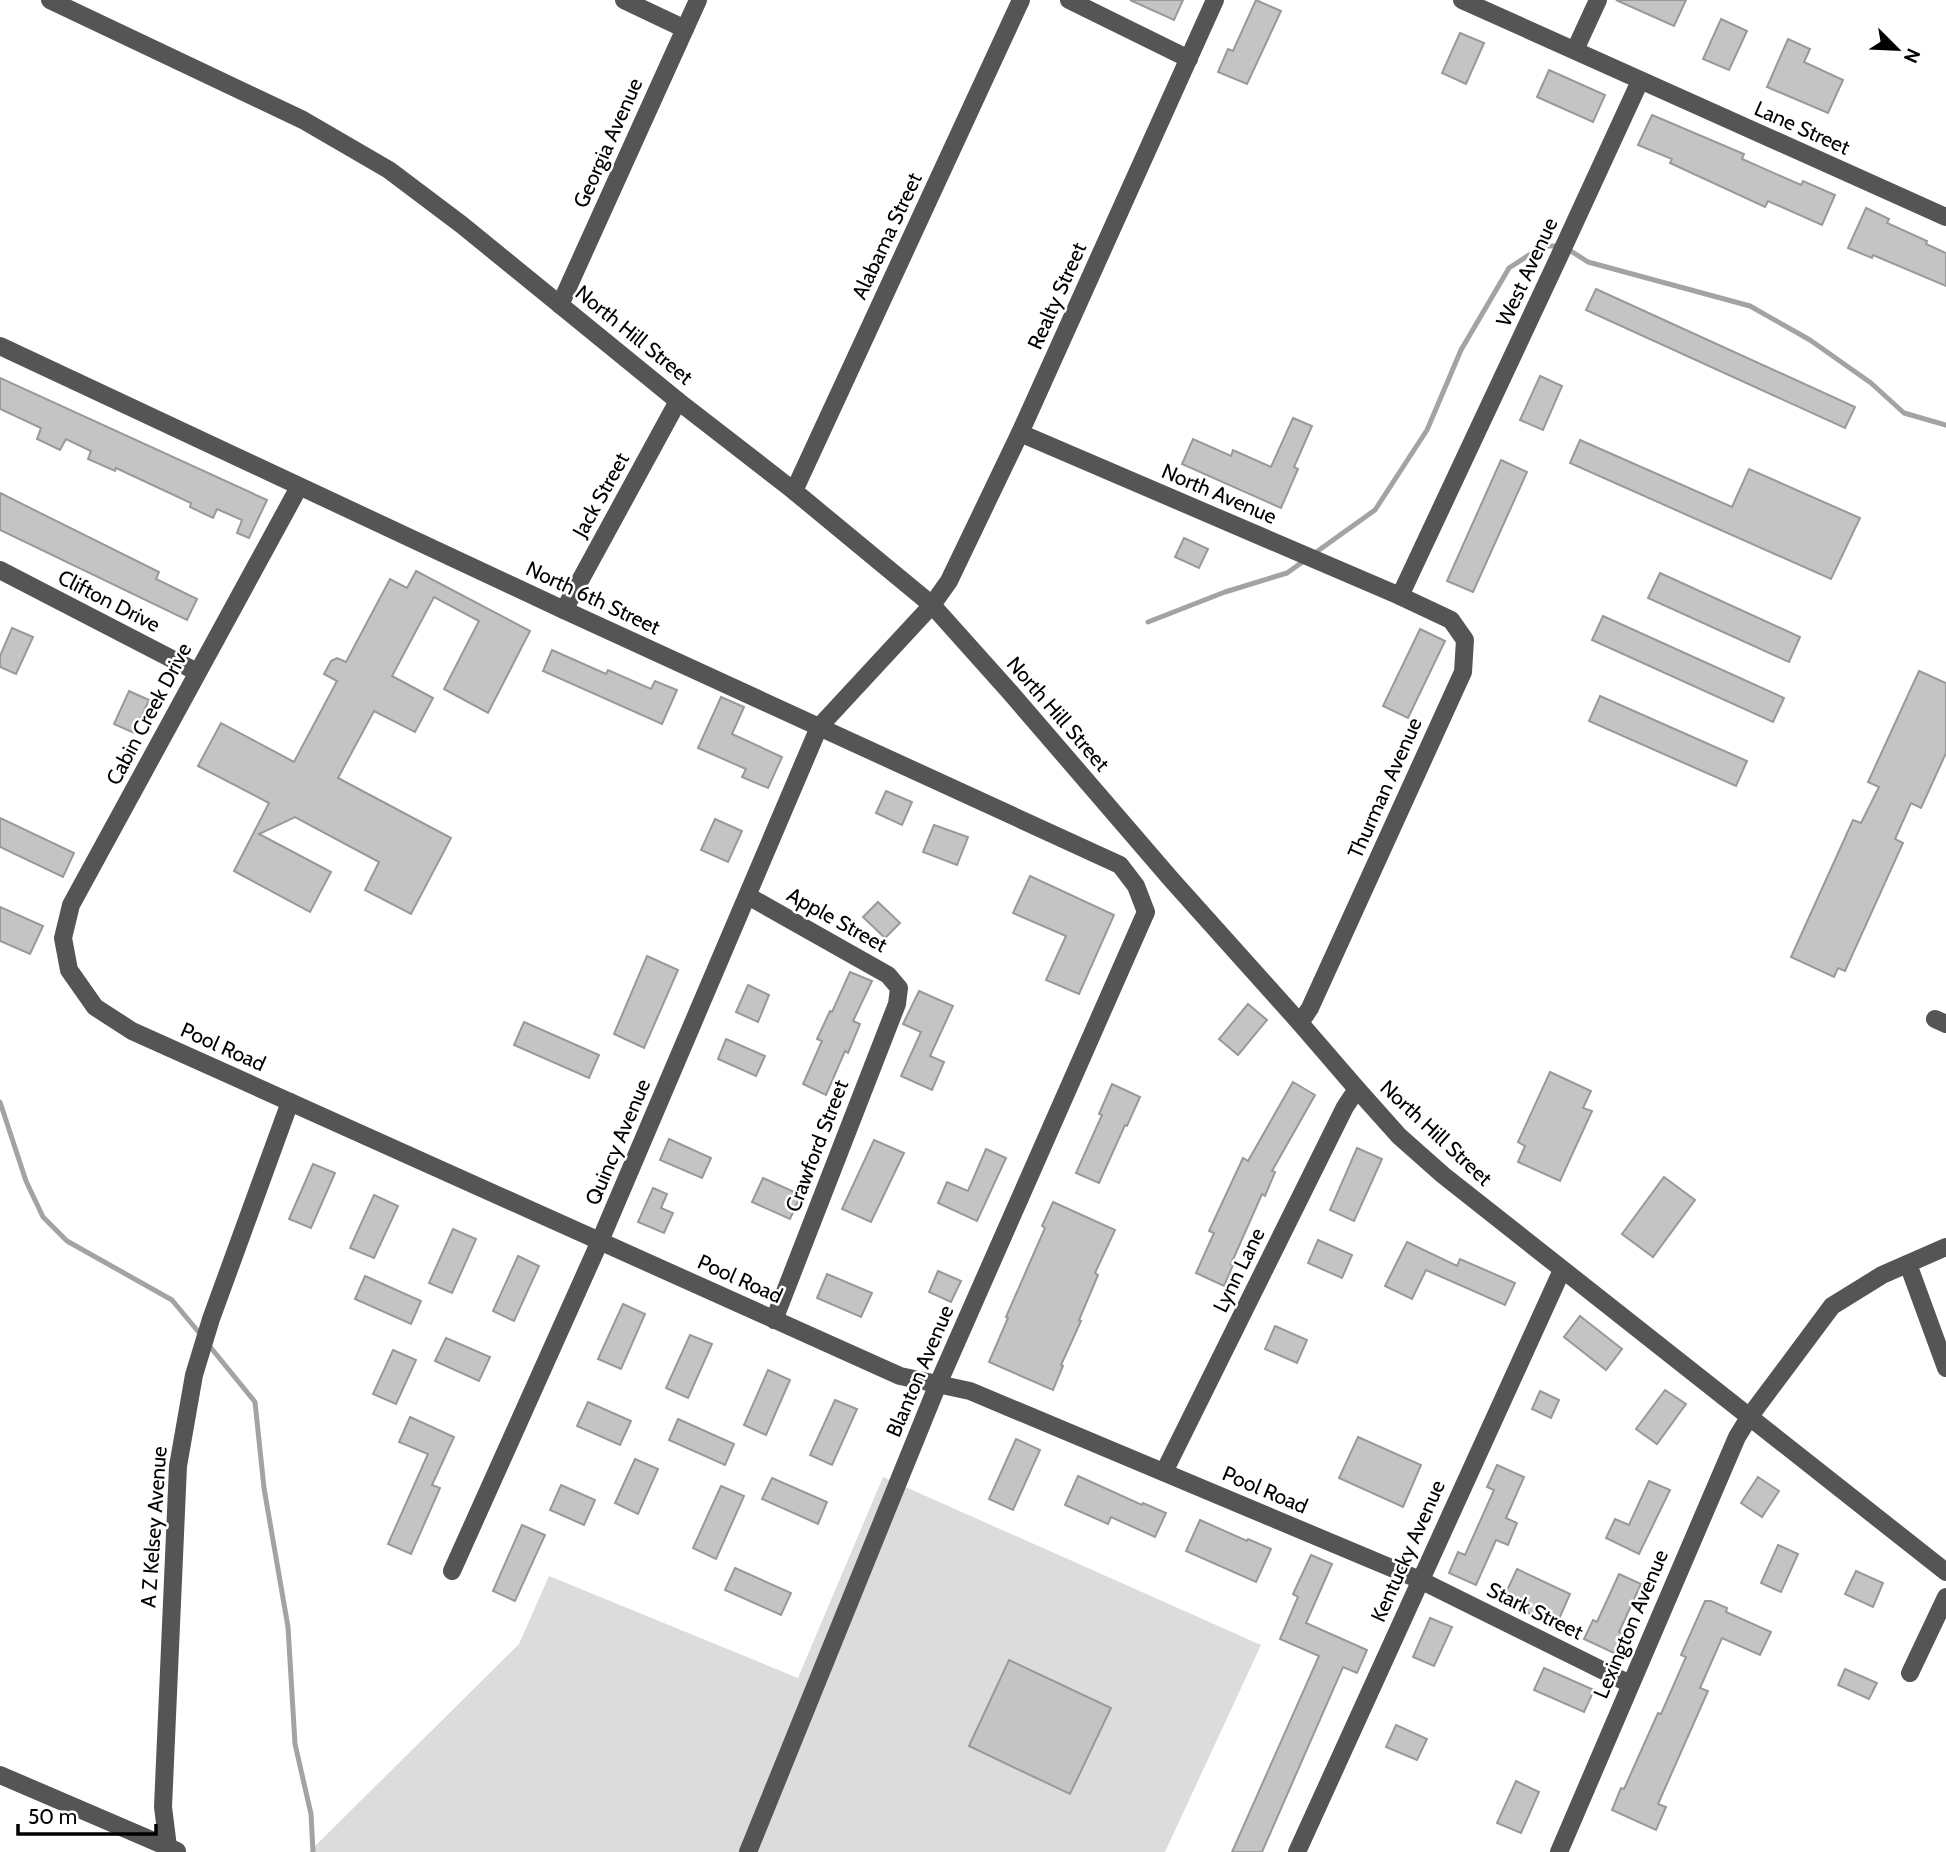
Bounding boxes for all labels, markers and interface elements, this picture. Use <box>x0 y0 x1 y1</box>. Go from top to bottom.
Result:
north arrow <box>1862 14 1932 84</box>
text: N <box>1899 45 1925 67</box>
street label: Georgia Avenue <box>568 74 647 212</box>
street label: Lane Street <box>1751 95 1854 160</box>
street label: Alabama Street <box>846 169 927 303</box>
street label: West Avenue <box>1491 213 1563 330</box>
street label: Realty Street <box>1022 238 1091 353</box>
street label: North Hill Street <box>571 280 698 389</box>
street label: Jack Street <box>567 448 634 542</box>
street label: North Avenue <box>1158 458 1281 529</box>
street label: North 6th Street <box>522 556 664 640</box>
street label: Clifton Drive <box>54 564 165 637</box>
street label: Cabin Creek Drive <box>101 638 197 789</box>
street label: North Hill Street <box>1002 651 1115 776</box>
street label: Thurman Avenue <box>1342 713 1427 862</box>
street label: Apple Street <box>783 882 892 957</box>
street label: Pool Road <box>177 1017 269 1076</box>
street label: Quincy Avenue <box>580 1075 655 1209</box>
street label: North Hill Street <box>1375 1075 1497 1191</box>
street label: Crawford Street <box>780 1076 853 1215</box>
street label: Lynn Lane <box>1207 1223 1270 1316</box>
street label: Pool Road <box>694 1249 786 1308</box>
street label: Blanton Avenue <box>881 1301 959 1440</box>
street label: A Z Kelsey Avenue <box>135 1445 172 1609</box>
street label: Pool Road <box>1219 1460 1312 1519</box>
street label: Kentucky Avenue <box>1365 1476 1450 1626</box>
street label: Lexington Avenue <box>1588 1545 1673 1702</box>
street label: Stark Street <box>1483 1577 1587 1645</box>
scale bar <box>18 1792 156 1836</box>
text: 50 m <box>28 1804 77 1829</box>

